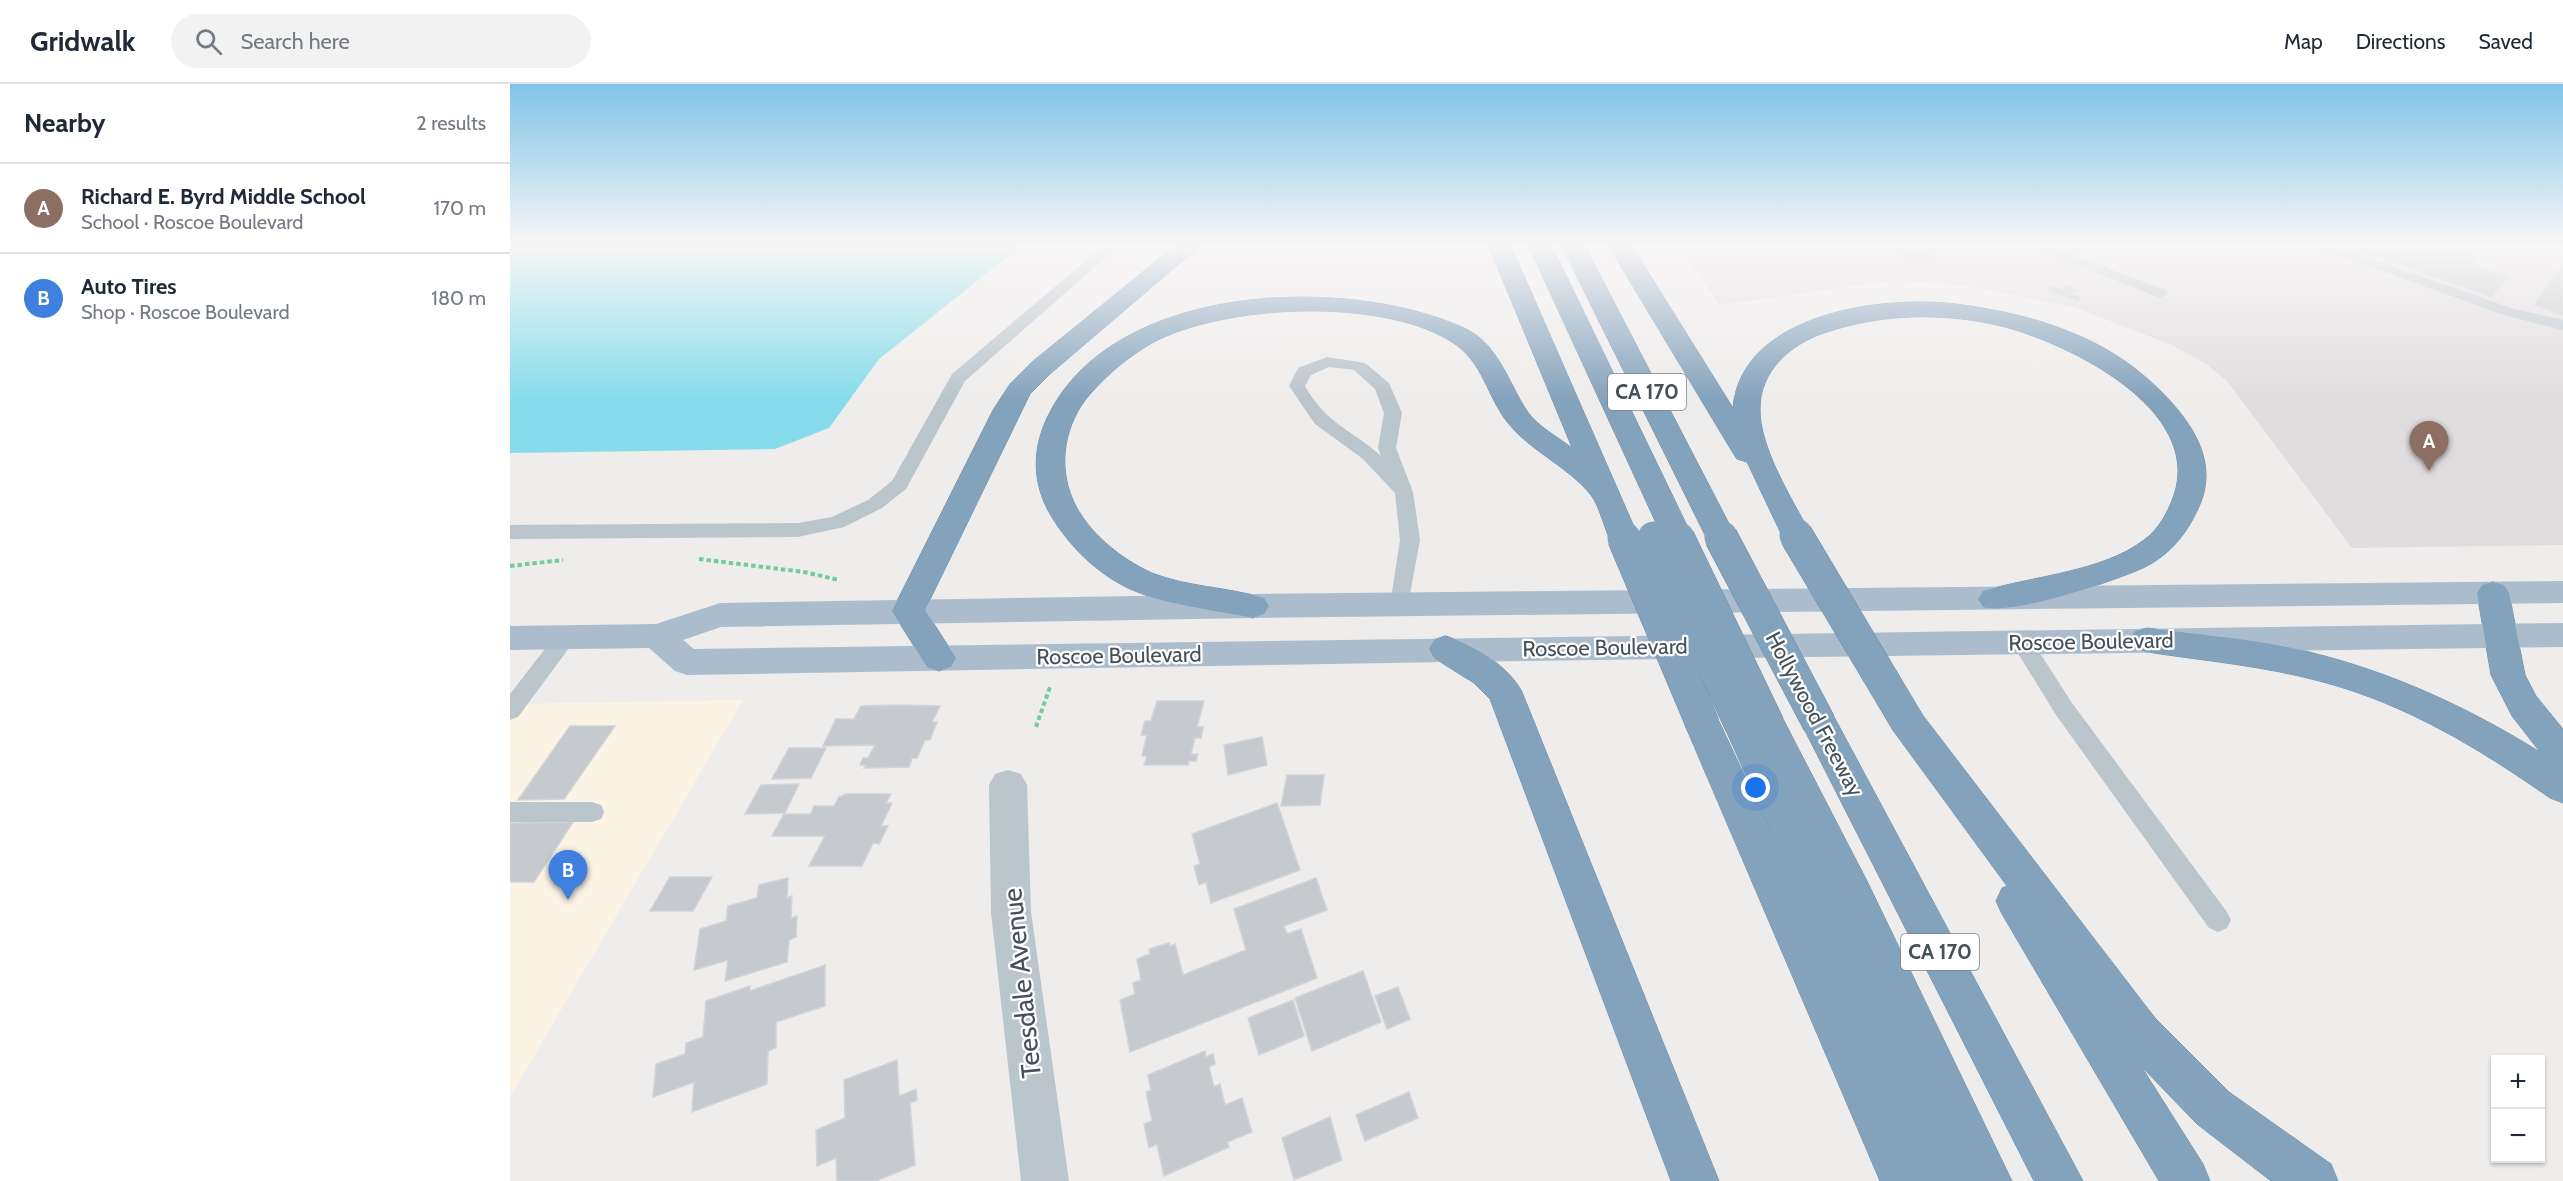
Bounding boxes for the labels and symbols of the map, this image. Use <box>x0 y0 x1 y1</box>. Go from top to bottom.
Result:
road number: CA 170 <box>1608 374 1686 410</box>
pin: A <box>2410 422 2448 471</box>
street label: Hollywood Freeway <box>1760 627 1869 801</box>
street label: Roscoe Boulevard <box>2008 627 2174 656</box>
street label: Roscoe Boulevard <box>1522 633 1688 662</box>
street label: Roscoe Boulevard <box>1036 641 1202 670</box>
your location <box>1741 773 1770 802</box>
pin: B <box>548 850 588 900</box>
street label: Teesdale Avenue <box>995 886 1048 1080</box>
road number: CA 170 <box>1901 934 1979 970</box>

